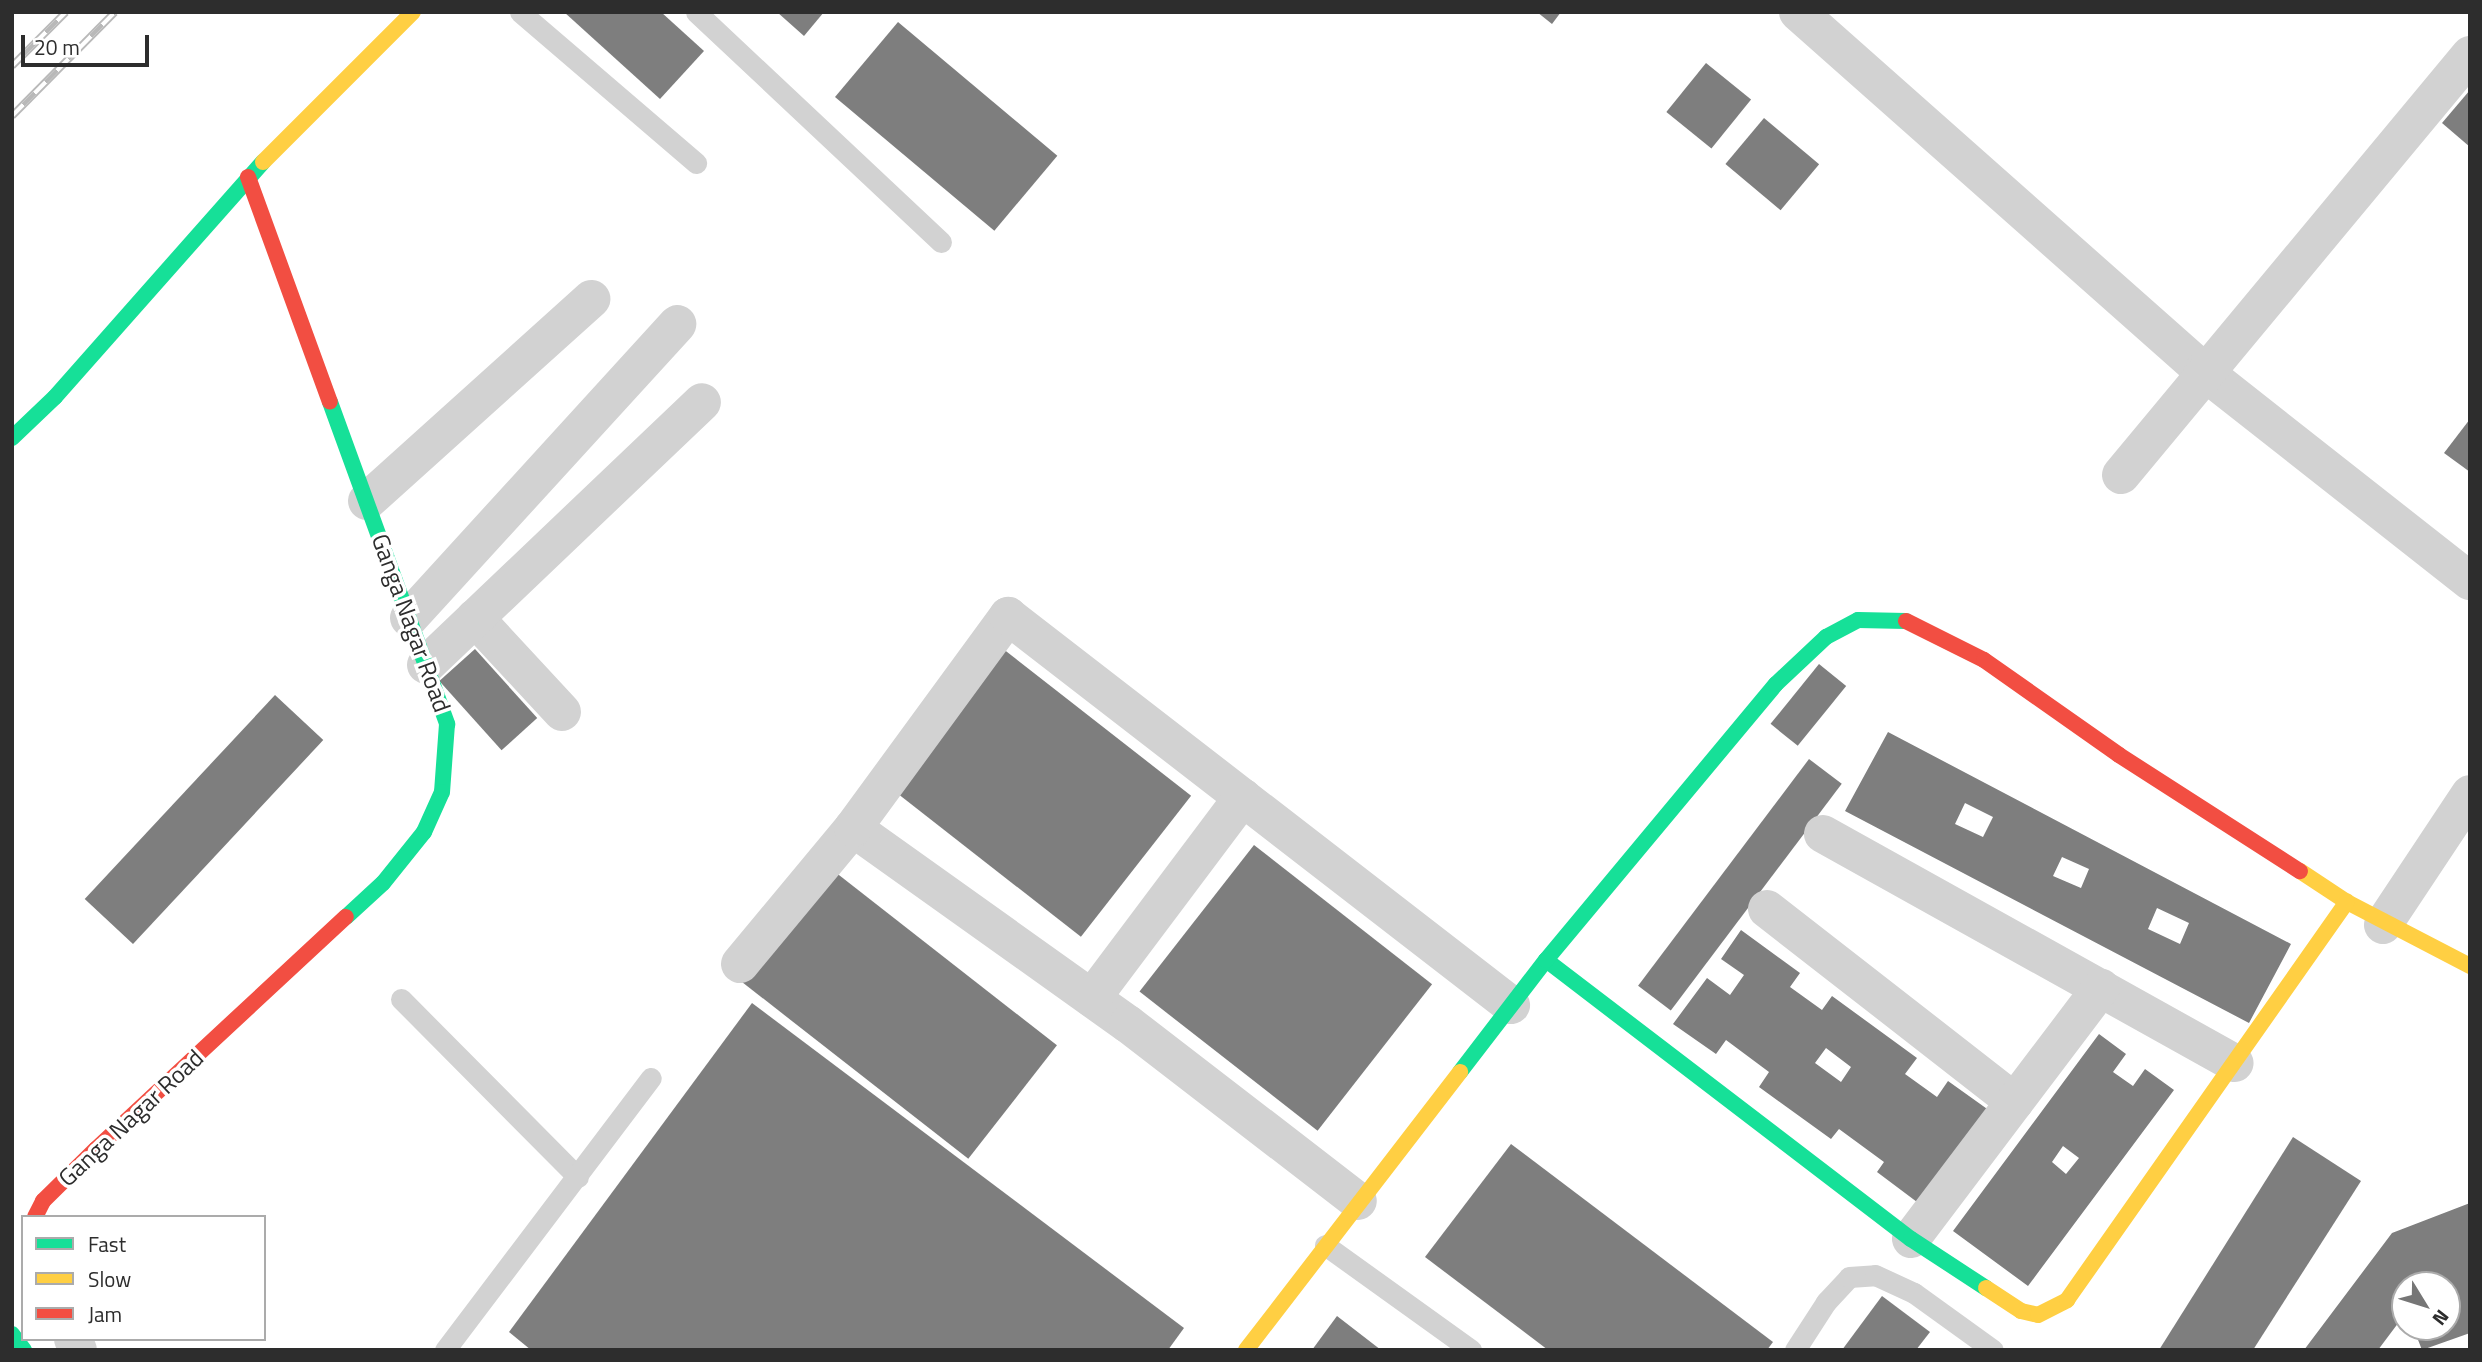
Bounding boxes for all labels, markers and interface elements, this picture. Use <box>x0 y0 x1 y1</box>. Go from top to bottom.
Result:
scale bar <box>24 21 152 65</box>
text: 20 m <box>34 31 80 63</box>
street label: Ganga Nagar Road <box>365 530 457 716</box>
street label: Ganga Nagar Road <box>53 1044 209 1192</box>
legend <box>21 1215 266 1341</box>
text: Fast <box>88 1228 126 1260</box>
text: Slow <box>88 1263 131 1295</box>
north arrow <box>2391 1271 2461 1341</box>
text: Jam <box>88 1298 122 1330</box>
text: N <box>2426 1304 2457 1332</box>

